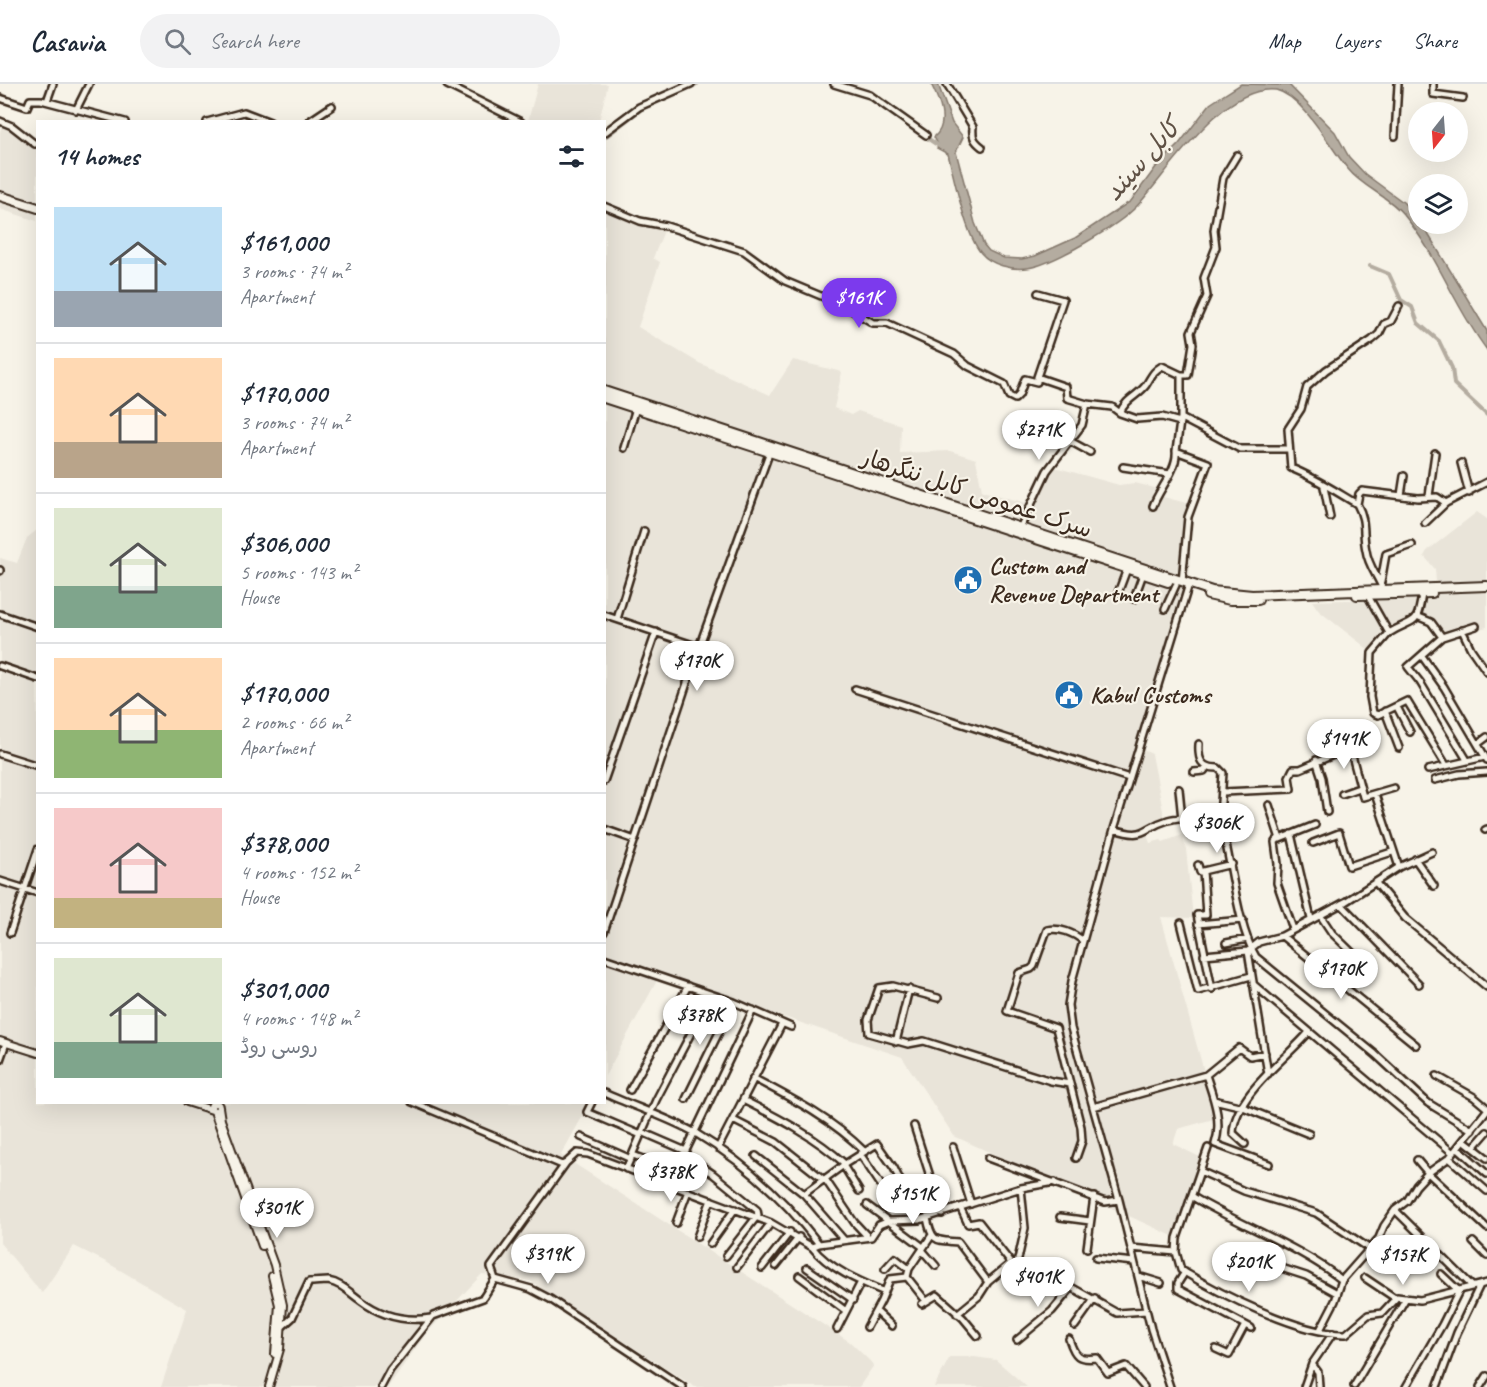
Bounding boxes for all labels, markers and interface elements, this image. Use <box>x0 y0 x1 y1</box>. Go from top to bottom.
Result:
search box <box>140 14 560 68</box>
text: Casavia <box>30 24 104 59</box>
icon: search <box>161 25 194 58</box>
text: Search here <box>209 27 299 55</box>
text: Map <box>1268 28 1301 54</box>
text: Layers <box>1334 28 1380 54</box>
text: Share <box>1413 28 1457 54</box>
north arrow <box>1408 102 1468 162</box>
map controls <box>1408 102 1468 234</box>
water label: کابل سيند <box>1097 108 1191 207</box>
text: 14 homes <box>54 140 139 173</box>
icon: filters <box>555 140 588 173</box>
button: layers <box>1408 174 1468 234</box>
text: $161,000 <box>240 226 328 259</box>
icon: home <box>102 231 174 303</box>
text: 3 rooms · 74 m² <box>240 259 348 284</box>
pin: $161K <box>817 278 901 329</box>
text: Apartment <box>240 284 313 309</box>
text: $161K <box>836 285 882 310</box>
text: $170,000 <box>240 377 327 410</box>
icon: home <box>102 382 174 454</box>
text: 3 rooms · 74 m² <box>240 410 348 435</box>
pin: $271K <box>997 410 1081 461</box>
text: $271K <box>1016 417 1062 442</box>
text: Apartment <box>240 435 313 460</box>
street label: سرک عمومی کابل ننگرهار <box>856 441 1096 544</box>
text: $306,000 <box>240 527 328 560</box>
icon: home <box>102 532 174 604</box>
place label: Custom and Revenue Department <box>989 551 1161 609</box>
text: 5 rooms · 143 m² <box>240 560 357 585</box>
public building icon: Custom and Revenue Department <box>952 564 984 596</box>
text: House <box>240 585 279 610</box>
pin: $170K <box>655 641 739 692</box>
text: $170K <box>674 648 720 673</box>
text: $170,000 <box>240 677 327 710</box>
public building icon: Kabul Customs <box>1053 679 1085 711</box>
place label: Kabul Customs <box>1090 680 1213 710</box>
icon: home <box>102 682 174 754</box>
text: 2 rooms · 66 m² <box>240 710 348 735</box>
pin: $141K <box>1302 719 1386 770</box>
text: $141K <box>1321 726 1367 751</box>
text: Apartment <box>240 735 313 760</box>
pin: $306K <box>1175 803 1259 854</box>
text: $306K <box>1194 810 1240 835</box>
text: $378,000 <box>240 827 327 860</box>
icon: home <box>102 832 174 904</box>
text: 4 rooms · 152 m² <box>240 860 357 885</box>
text: House <box>240 885 279 910</box>
pin: $170K <box>1299 949 1383 1000</box>
text: $170K <box>1318 956 1364 981</box>
text: $301,000 <box>240 973 327 1006</box>
icon: home <box>102 982 174 1054</box>
pin: $378K <box>658 995 742 1046</box>
text: $378K <box>677 1002 723 1027</box>
text: 4 rooms · 148 m² <box>240 1006 357 1031</box>
text: روسی روڈ <box>240 1034 318 1059</box>
pin: $378K <box>629 1152 713 1203</box>
text: $378K <box>648 1159 694 1184</box>
pin: $151K <box>871 1174 955 1225</box>
text: $151K <box>890 1181 936 1206</box>
pin: $301K <box>235 1188 319 1239</box>
text: $301K <box>254 1195 300 1220</box>
pin: $319K <box>506 1234 590 1285</box>
pin: $157K <box>1361 1235 1445 1286</box>
text: $319K <box>525 1241 571 1266</box>
pin: $201K <box>1207 1242 1291 1293</box>
text: $157K <box>1380 1242 1426 1267</box>
text: $201K <box>1226 1249 1272 1274</box>
pin: $401K <box>996 1257 1080 1308</box>
text: $401K <box>1015 1264 1061 1289</box>

